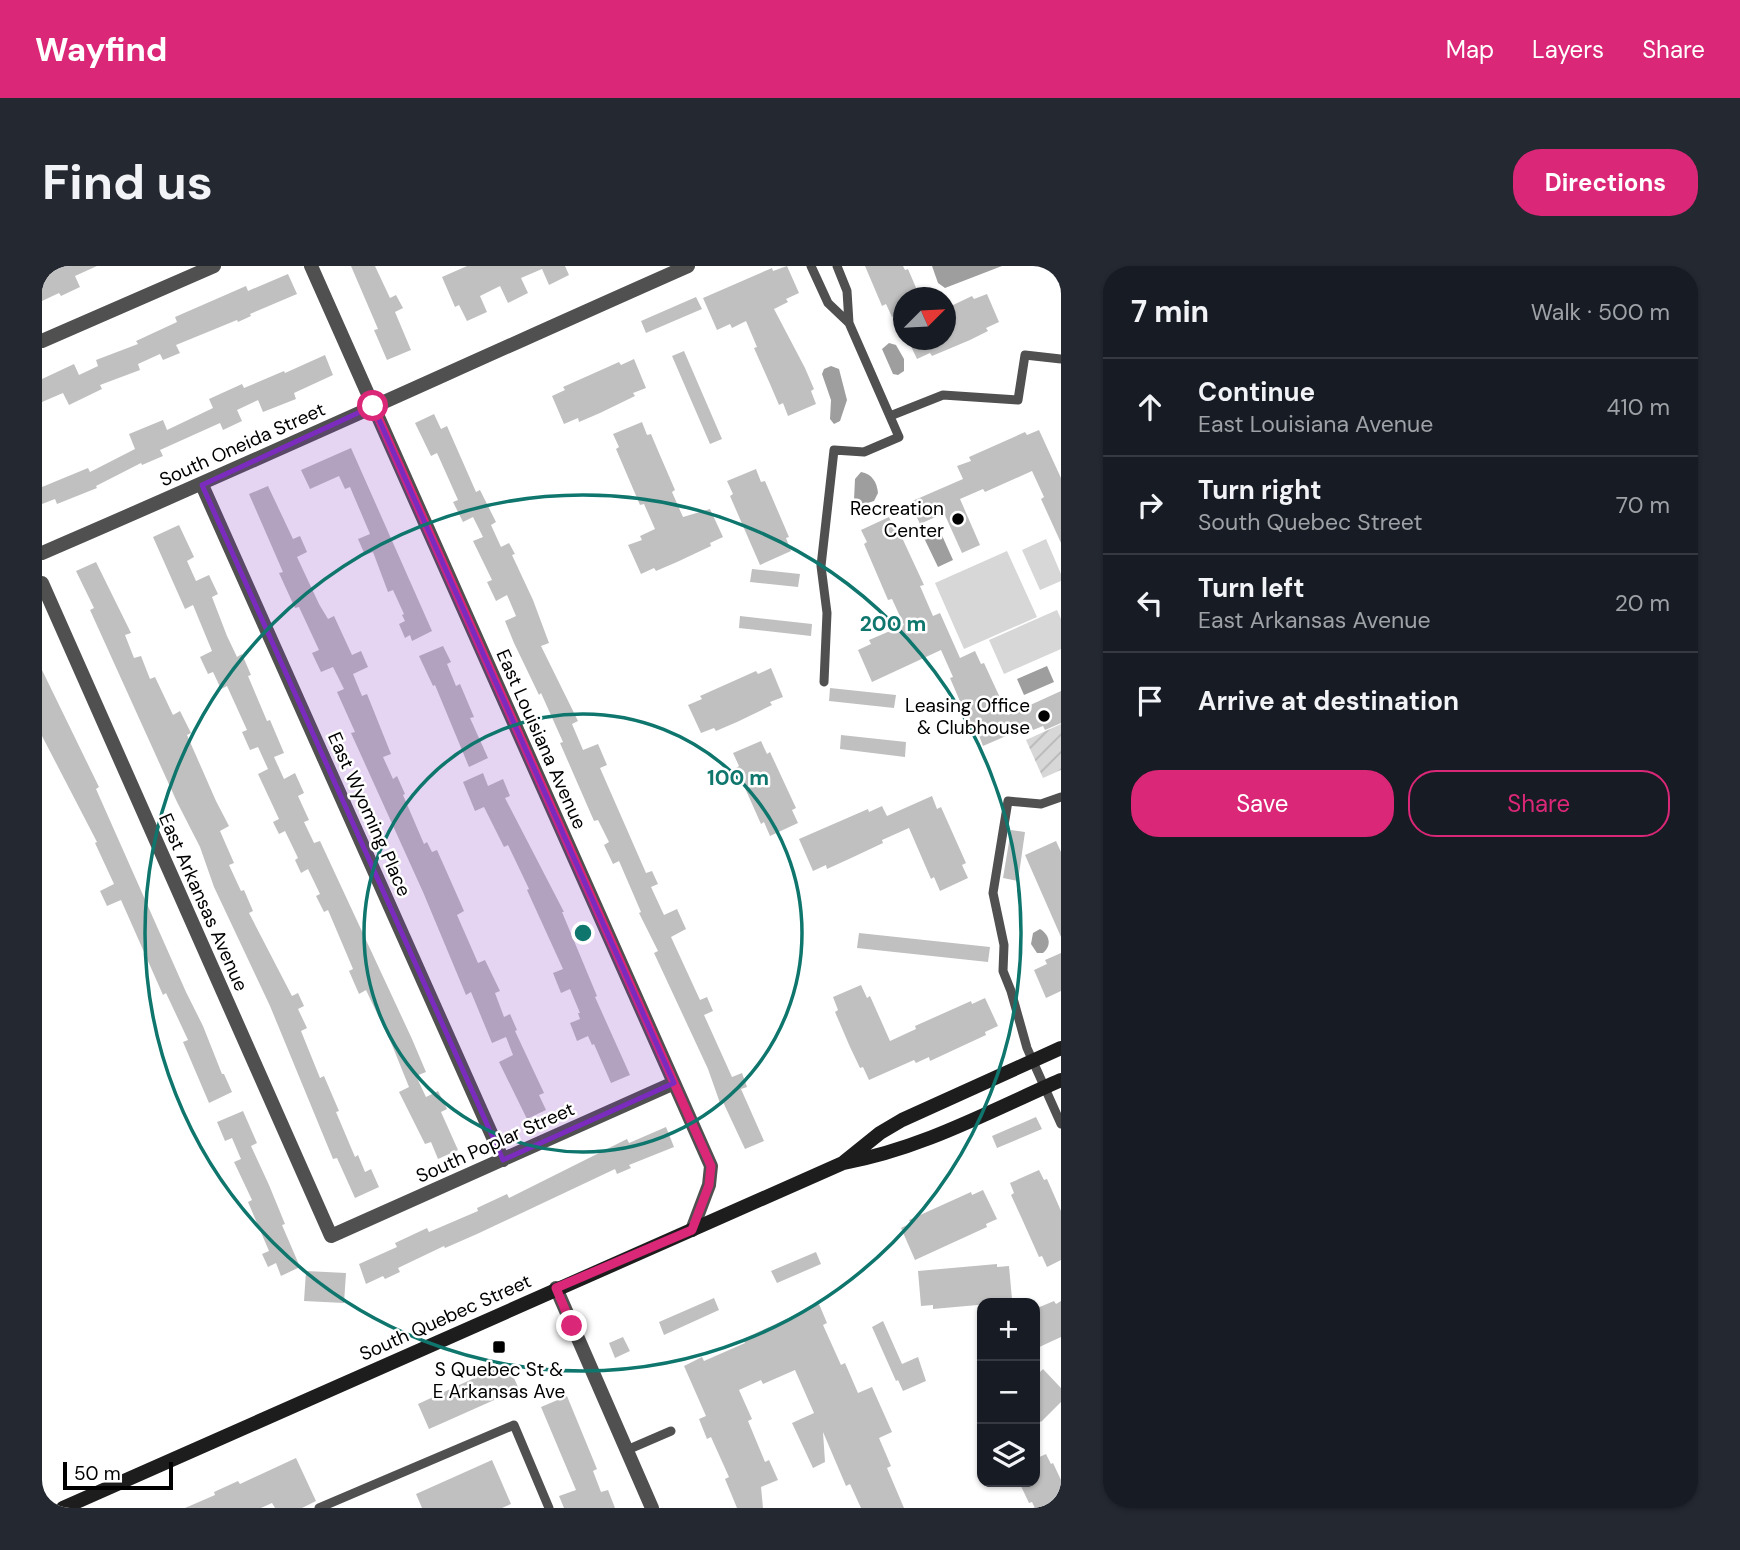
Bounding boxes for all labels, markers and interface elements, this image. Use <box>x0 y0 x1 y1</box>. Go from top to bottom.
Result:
text: Wayfind <box>35 28 167 71</box>
text: Map <box>1446 34 1494 65</box>
text: Layers <box>1532 34 1604 65</box>
text: Share <box>1642 34 1705 65</box>
button: Directions <box>1513 149 1698 216</box>
text: Find us <box>42 150 213 214</box>
north arrow <box>893 287 956 350</box>
text: 7 min <box>1131 292 1209 331</box>
text: Walk · 500 m <box>1531 297 1670 327</box>
text: Continue <box>1198 375 1315 409</box>
icon: ahead <box>1131 388 1169 426</box>
route start <box>357 390 388 421</box>
text: 410 m <box>1607 392 1670 422</box>
street label: South Oneida Street <box>155 397 329 492</box>
text: East Louisiana Avenue <box>1198 409 1433 439</box>
text: Turn right <box>1198 473 1322 507</box>
icon: right <box>1131 486 1169 524</box>
text: 70 m <box>1616 490 1670 520</box>
place label: Recreation Center <box>850 496 944 543</box>
text: South Quebec Street <box>1198 507 1422 537</box>
marker: Recreation Center <box>950 511 966 527</box>
text: Turn left <box>1198 571 1305 605</box>
icon: left <box>1131 584 1169 622</box>
text: 20 m <box>1615 588 1670 618</box>
text: East Arkansas Avenue <box>1198 605 1431 635</box>
text: 200 m <box>860 610 926 638</box>
street label: East Louisiana Avenue <box>491 645 592 833</box>
icon: arrive <box>1131 682 1169 720</box>
text: Arrive at destination <box>1198 684 1459 718</box>
place label: Leasing Office & Clubhouse <box>905 693 1030 740</box>
marker: Leasing Office & Clubhouse <box>1036 708 1052 724</box>
street label: East Wyoming Place <box>322 728 417 900</box>
text: 100 m <box>707 764 769 792</box>
button: Save <box>1131 770 1394 837</box>
button: Share <box>1408 770 1670 837</box>
street label: East Arkansas Avenue <box>153 809 254 995</box>
centre of rings <box>571 921 595 945</box>
street label: South Poplar Street <box>412 1096 578 1189</box>
street label: South Quebec Street <box>355 1268 535 1367</box>
map controls <box>977 1298 1040 1487</box>
button: + <box>977 1298 1040 1361</box>
route end <box>556 1310 587 1341</box>
marker: S Quebec St & E Arkansas Ave <box>491 1339 507 1355</box>
place label: S Quebec St & E Arkansas Ave <box>433 1357 565 1404</box>
button: − <box>977 1361 1040 1424</box>
button: layers <box>977 1424 1040 1487</box>
scale bar <box>63 1459 173 1491</box>
text: 50 m <box>74 1461 121 1486</box>

